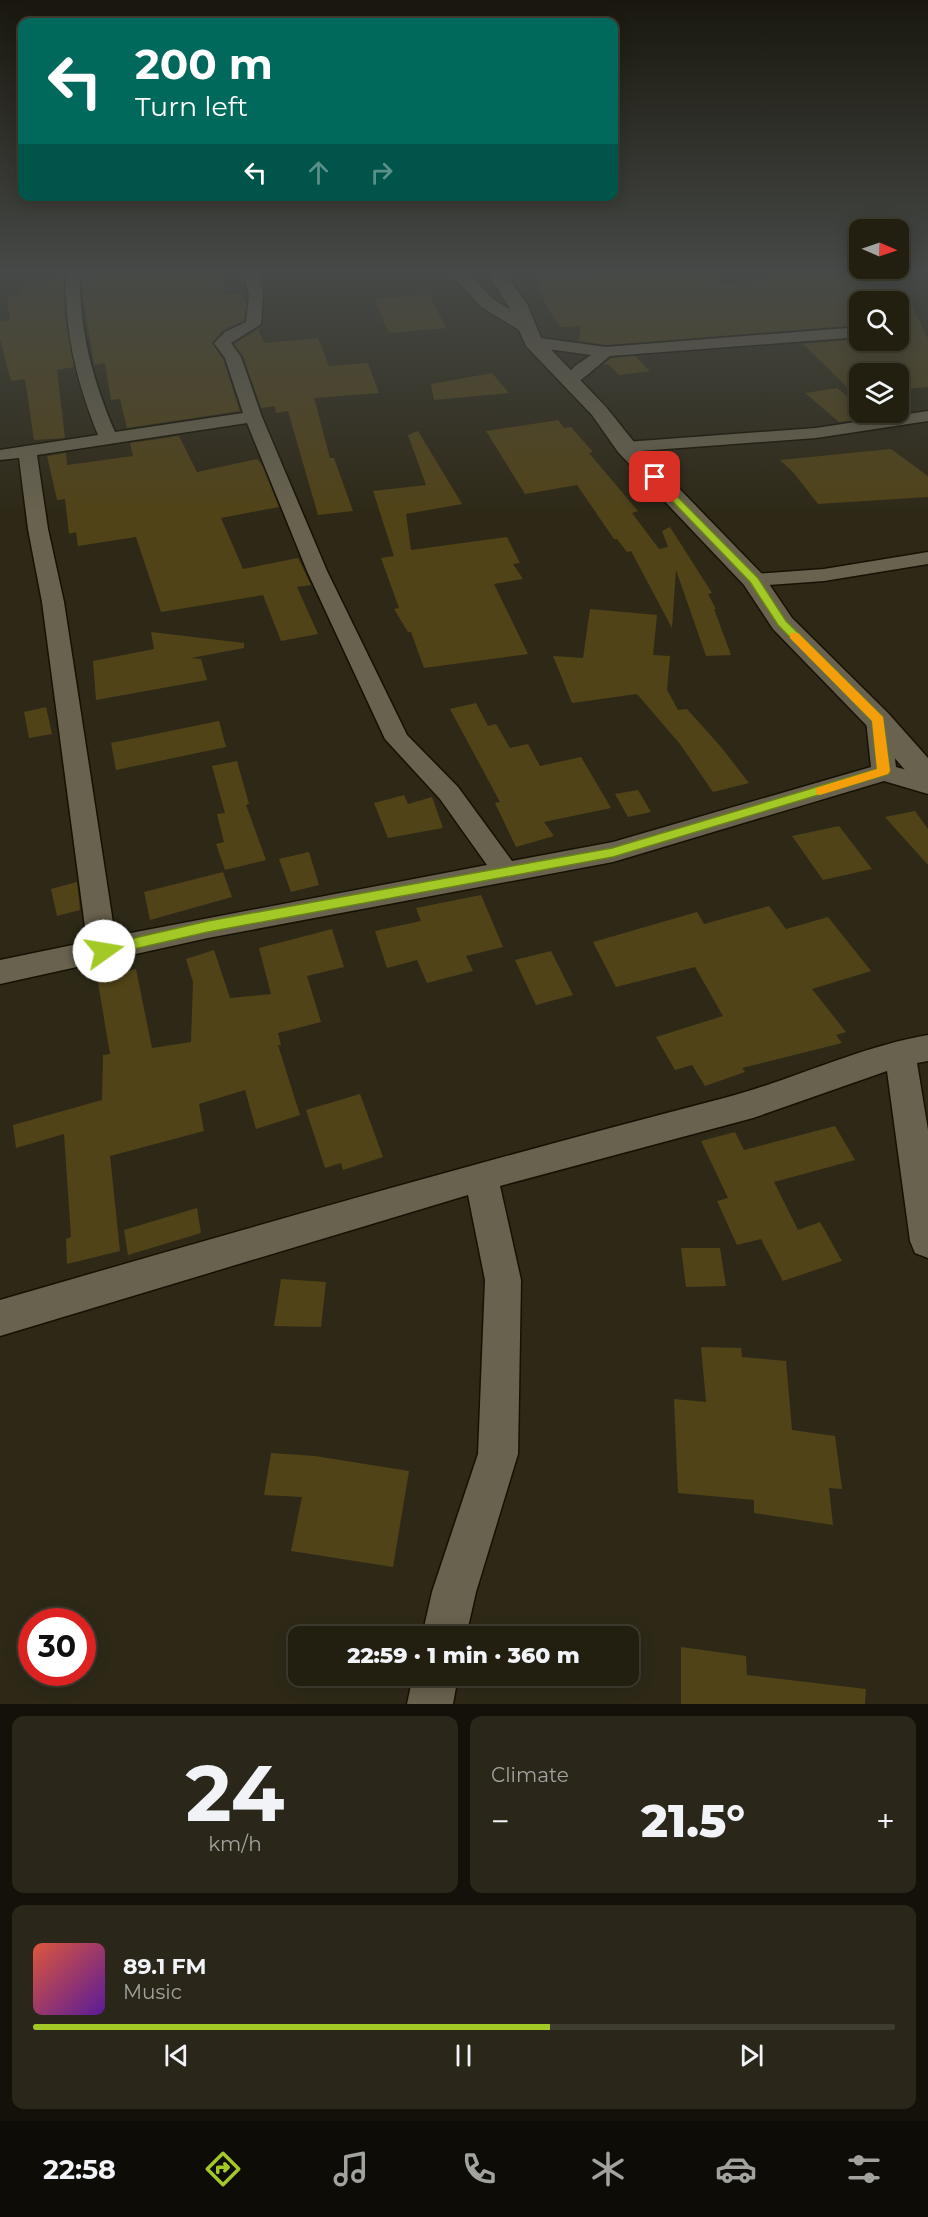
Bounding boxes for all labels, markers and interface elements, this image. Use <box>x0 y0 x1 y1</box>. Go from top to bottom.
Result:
text: 200 m <box>135 38 273 90</box>
icon: left <box>36 42 114 120</box>
text: Turn left <box>135 90 248 123</box>
icon: left <box>239 156 272 189</box>
icon: ahead <box>302 156 335 189</box>
icon: right <box>365 156 398 189</box>
north arrow <box>849 219 909 279</box>
map controls <box>849 219 909 423</box>
button: search <box>849 291 909 351</box>
button: layers <box>849 363 909 423</box>
pin <box>629 451 680 502</box>
icon: arrive <box>638 460 671 493</box>
position arrow <box>72 919 136 983</box>
speed limit sign: 30 <box>18 1608 96 1686</box>
text: 22:59 · 1 min · 360 m <box>347 1642 580 1669</box>
text: 24 <box>186 1745 284 1841</box>
text: Climate <box>491 1763 569 1787</box>
text: 21.5° <box>641 1793 745 1848</box>
text: − <box>491 1801 510 1841</box>
text: + <box>876 1801 895 1841</box>
text: km/h <box>208 1832 262 1856</box>
text: 89.1 FM <box>123 1953 207 1980</box>
text: Music <box>123 1980 182 2004</box>
icon: previous <box>160 2039 193 2072</box>
icon: pause <box>447 2039 480 2072</box>
icon: next <box>735 2039 768 2072</box>
icon: directions <box>202 2148 244 2190</box>
icon: music <box>330 2148 372 2190</box>
icon: phone <box>458 2148 500 2190</box>
icon: climate <box>587 2148 629 2190</box>
icon: car <box>715 2148 757 2190</box>
icon: filters <box>843 2148 885 2190</box>
text: 22:58 <box>43 2153 116 2186</box>

